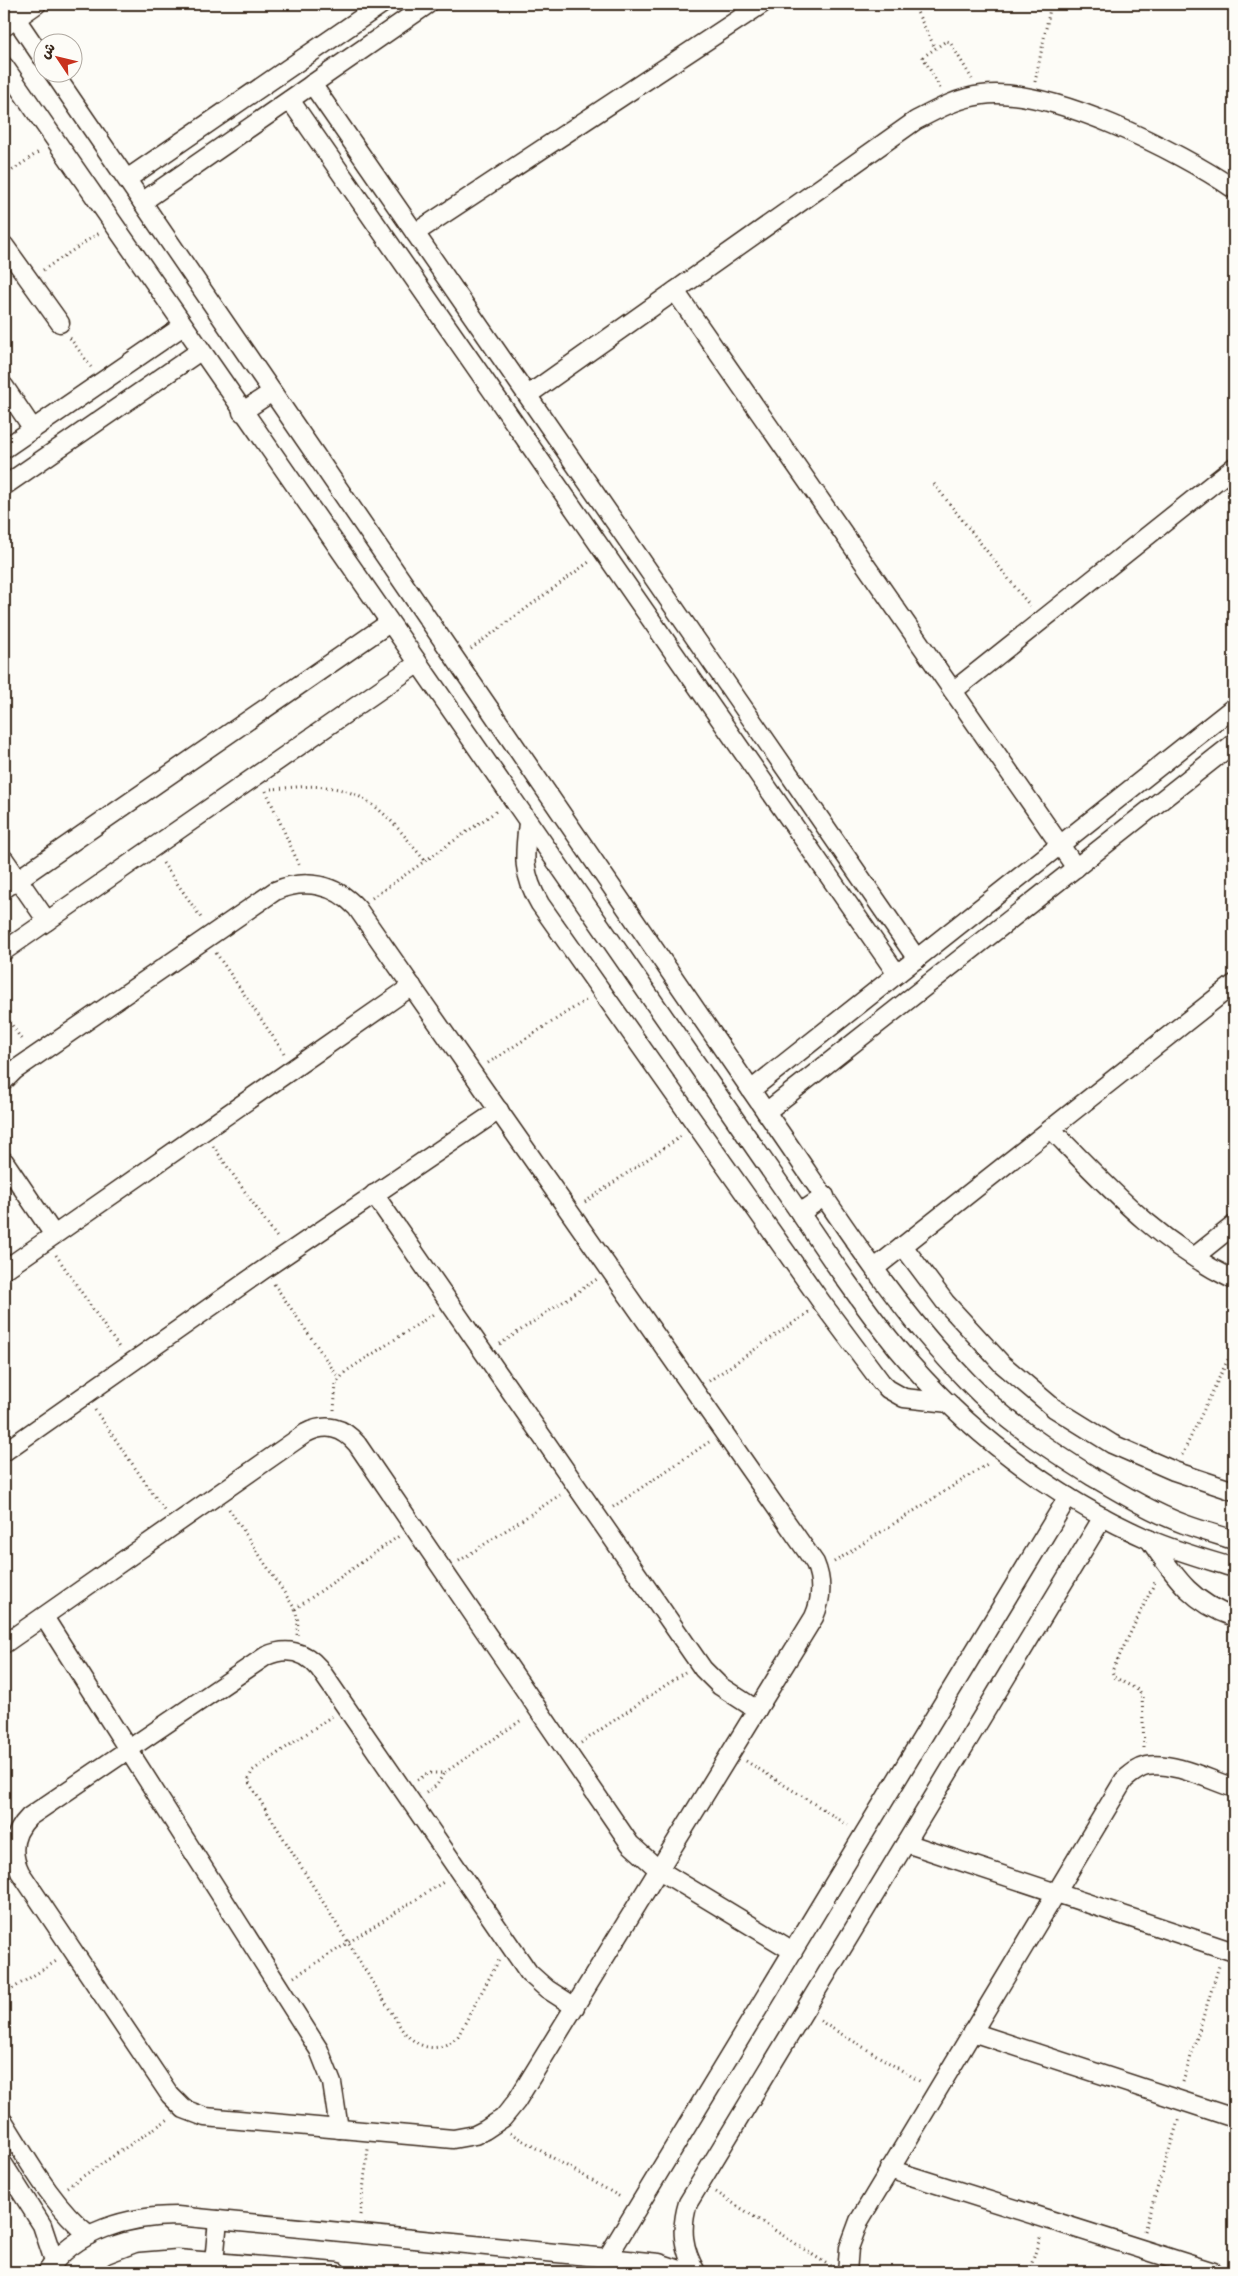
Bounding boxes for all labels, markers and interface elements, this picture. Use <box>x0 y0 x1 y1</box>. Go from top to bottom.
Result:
north arrow <box>32 32 82 82</box>
text: ش <box>38 41 61 63</box>

